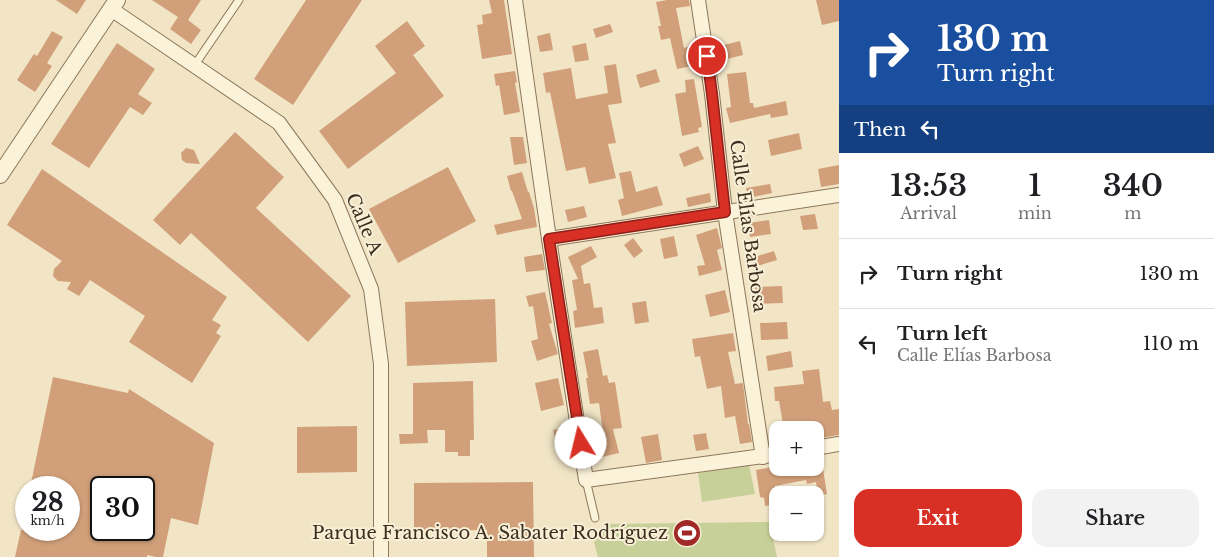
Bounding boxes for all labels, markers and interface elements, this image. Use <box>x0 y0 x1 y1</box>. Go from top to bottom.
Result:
text: 130 m <box>937 17 1049 60</box>
icon: right <box>854 20 919 85</box>
pin <box>686 35 728 77</box>
icon: arrive <box>693 42 721 70</box>
text: Turn right <box>937 60 1055 87</box>
icon: left <box>916 115 944 143</box>
text: Then <box>854 118 906 141</box>
street label: Calle Elías Barbosa <box>725 138 771 314</box>
text: 13:53 <box>890 167 967 204</box>
text: 1 <box>1028 167 1041 204</box>
text: 340 <box>1103 167 1163 204</box>
street label: Calle A <box>341 190 387 259</box>
text: Arrival <box>900 203 957 223</box>
text: min <box>1018 203 1052 223</box>
text: m <box>1124 203 1141 223</box>
icon: right <box>854 260 882 288</box>
text: Turn right <box>897 262 1003 285</box>
text: 130 m <box>1139 262 1199 285</box>
text: Turn left <box>897 322 988 345</box>
icon: left <box>854 330 882 358</box>
text: 110 m <box>1143 332 1199 355</box>
text: Calle Elías Barbosa <box>897 345 1052 365</box>
position arrow <box>554 416 606 468</box>
map controls <box>769 421 824 541</box>
button: + <box>769 421 824 476</box>
speed limit sign: 30 <box>90 476 155 541</box>
button: − <box>769 486 824 541</box>
text: 28 <box>31 487 64 518</box>
button: Exit <box>854 489 1022 547</box>
button: Share <box>1032 489 1199 547</box>
text: km/h <box>30 513 65 528</box>
sports icon: Parque Francisco A. Sabater Rodríguez <box>672 518 702 548</box>
place label: Parque Francisco A. Sabater Rodríguez <box>312 522 668 544</box>

